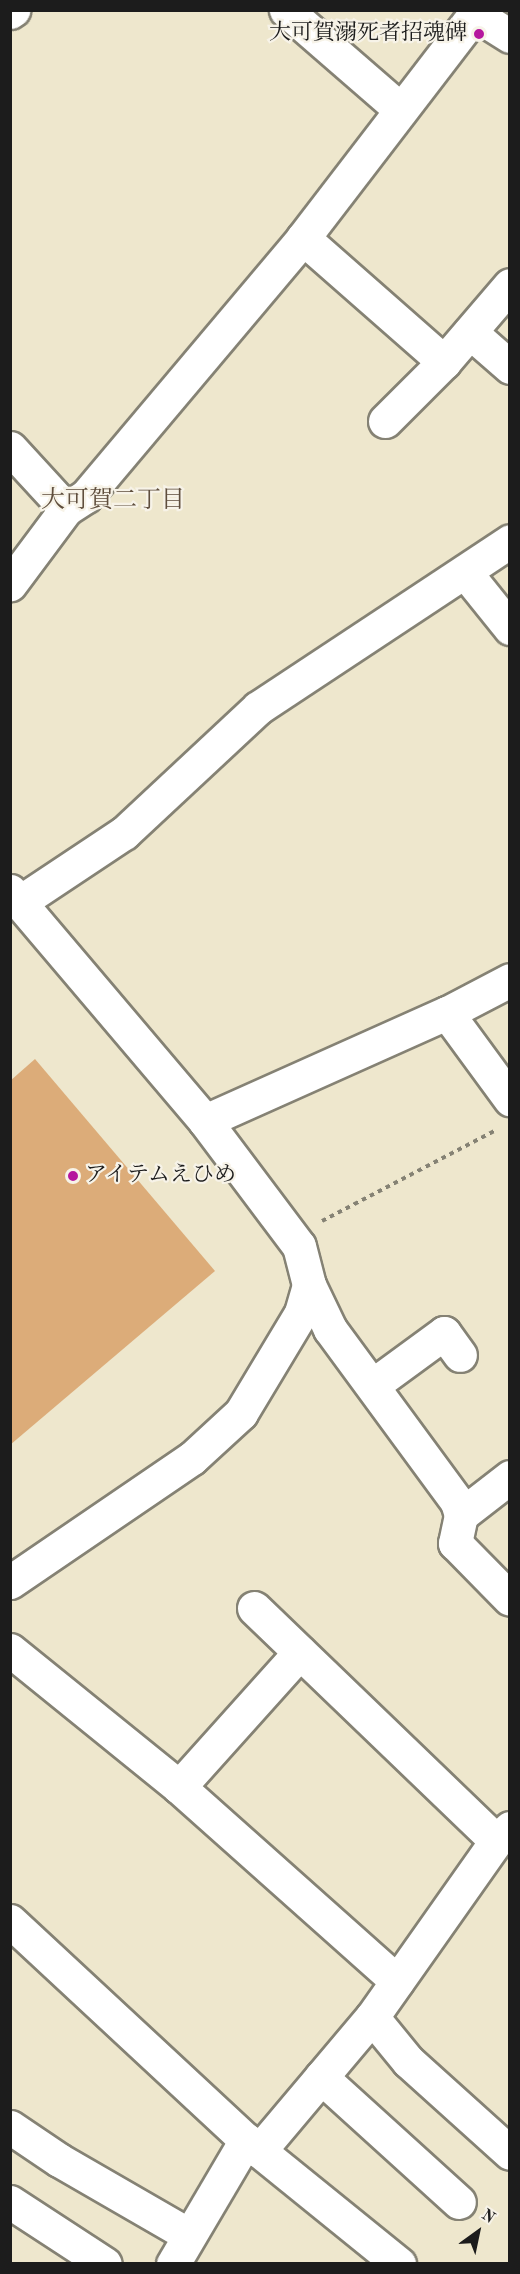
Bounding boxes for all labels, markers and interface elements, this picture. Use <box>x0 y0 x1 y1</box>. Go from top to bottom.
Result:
place label: 大可賀溺死者招魂碑 <box>269 21 467 47</box>
marker: 大可賀溺死者招魂碑 <box>472 27 486 41</box>
district label: 大可賀二丁目 <box>41 488 185 516</box>
place label: アイテムえひめ <box>85 1163 239 1189</box>
marker: アイテムえひめ <box>66 1169 80 1183</box>
north arrow <box>448 2202 508 2262</box>
text: N <box>478 2207 497 2227</box>

